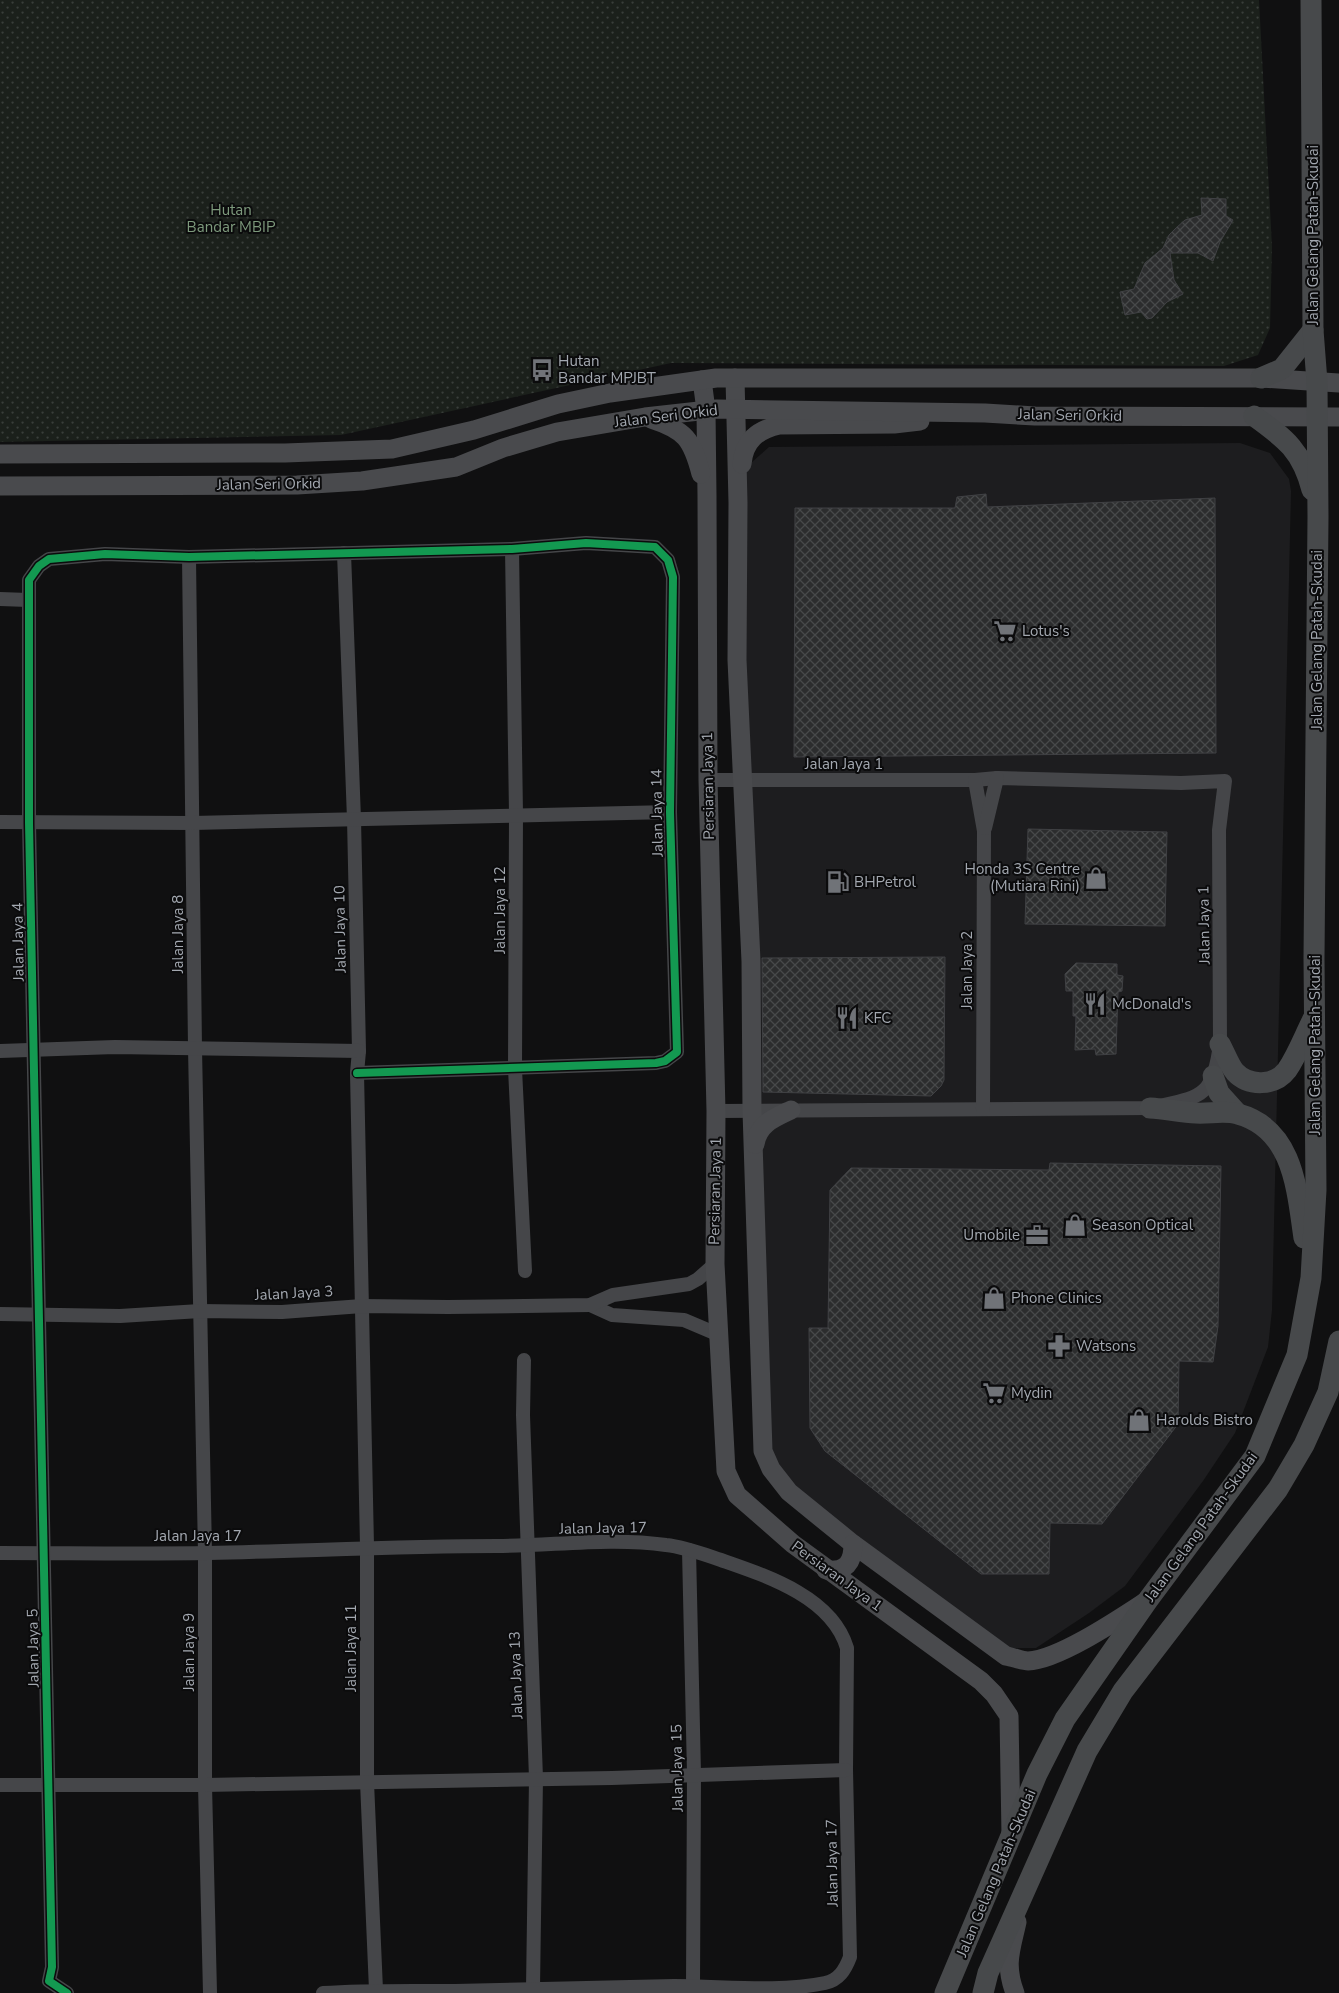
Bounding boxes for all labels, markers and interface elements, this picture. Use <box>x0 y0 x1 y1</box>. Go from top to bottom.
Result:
street label: Jalan Gelang Patah-Skudai <box>1303 145 1323 326</box>
park label: Hutan Bandar MBIP <box>187 200 276 237</box>
place label: Hutan Bandar MPJBT <box>558 351 656 388</box>
bus stop icon: Hutan Bandar MPJBT <box>529 357 555 383</box>
street label: Jalan Seri Orkid <box>612 400 719 432</box>
street label: Jalan Seri Orkid <box>1017 404 1122 426</box>
street label: Jalan Seri Orkid <box>216 473 321 495</box>
street label: Jalan Gelang Patah-Skudai <box>1307 550 1327 731</box>
supermarket icon: Lotus's <box>992 618 1018 644</box>
place label: Lotus's <box>1022 621 1070 641</box>
street label: Persiaran Jaya 1 <box>697 732 719 840</box>
street label: Jalan Jaya 1 <box>804 754 883 774</box>
street label: Jalan Jaya 14 <box>646 769 668 858</box>
place label: Honda 3S Centre (Mutiara Rini) <box>965 859 1080 896</box>
shop icon: Honda 3S Centre (Mutiara Rini) <box>1083 865 1109 891</box>
street label: Jalan Jaya 12 <box>490 866 510 955</box>
fuel station icon: BHPetrol <box>825 869 851 895</box>
place label: BHPetrol <box>854 872 917 892</box>
street label: Jalan Jaya 10 <box>329 885 351 974</box>
street label: Jalan Jaya 1 <box>1193 885 1215 966</box>
street label: Jalan Jaya 8 <box>168 895 188 974</box>
street label: Jalan Jaya 4 <box>7 902 29 983</box>
street label: Jalan Jaya 2 <box>957 931 977 1010</box>
street label: Jalan Gelang Patah-Skudai <box>1305 955 1325 1136</box>
restaurant icon: McDonald's <box>1082 991 1108 1017</box>
place label: McDonald's <box>1112 994 1191 1014</box>
restaurant icon: KFC <box>834 1005 860 1031</box>
place label: KFC <box>864 1008 891 1028</box>
street label: Persiaran Jaya 1 <box>704 1137 726 1245</box>
shop icon: Season Optical <box>1062 1212 1088 1238</box>
place label: Season Optical <box>1092 1215 1194 1235</box>
office icon: Umobile <box>1024 1222 1050 1248</box>
place label: Umobile <box>963 1225 1020 1245</box>
street label: Jalan Jaya 3 <box>253 1281 334 1305</box>
shop icon: Phone Clinics <box>981 1285 1007 1311</box>
place label: Phone Clinics <box>1011 1288 1102 1308</box>
pharmacy icon: Watsons <box>1046 1333 1072 1359</box>
place label: Watsons <box>1076 1336 1136 1356</box>
supermarket icon: Mydin <box>981 1380 1007 1406</box>
place label: Mydin <box>1011 1383 1052 1403</box>
shop icon: Harolds Bistro <box>1126 1407 1152 1433</box>
place label: Harolds Bistro <box>1156 1410 1253 1430</box>
street label: Jalan Gelang Patah-Skudai <box>1139 1448 1262 1607</box>
street label: Jalan Jaya 17 <box>558 1517 647 1539</box>
street label: Jalan Jaya 17 <box>153 1526 242 1546</box>
street label: Persiaran Jaya 1 <box>788 1536 886 1616</box>
street label: Jalan Jaya 11 <box>341 1604 361 1693</box>
street label: Jalan Jaya 5 <box>22 1608 44 1689</box>
street label: Jalan Jaya 9 <box>179 1613 199 1692</box>
street label: Jalan Jaya 13 <box>504 1631 528 1720</box>
street label: Jalan Jaya 15 <box>666 1724 688 1813</box>
street label: Jalan Gelang Patah-Skudai <box>951 1786 1040 1961</box>
street label: Jalan Jaya 17 <box>821 1819 843 1908</box>

